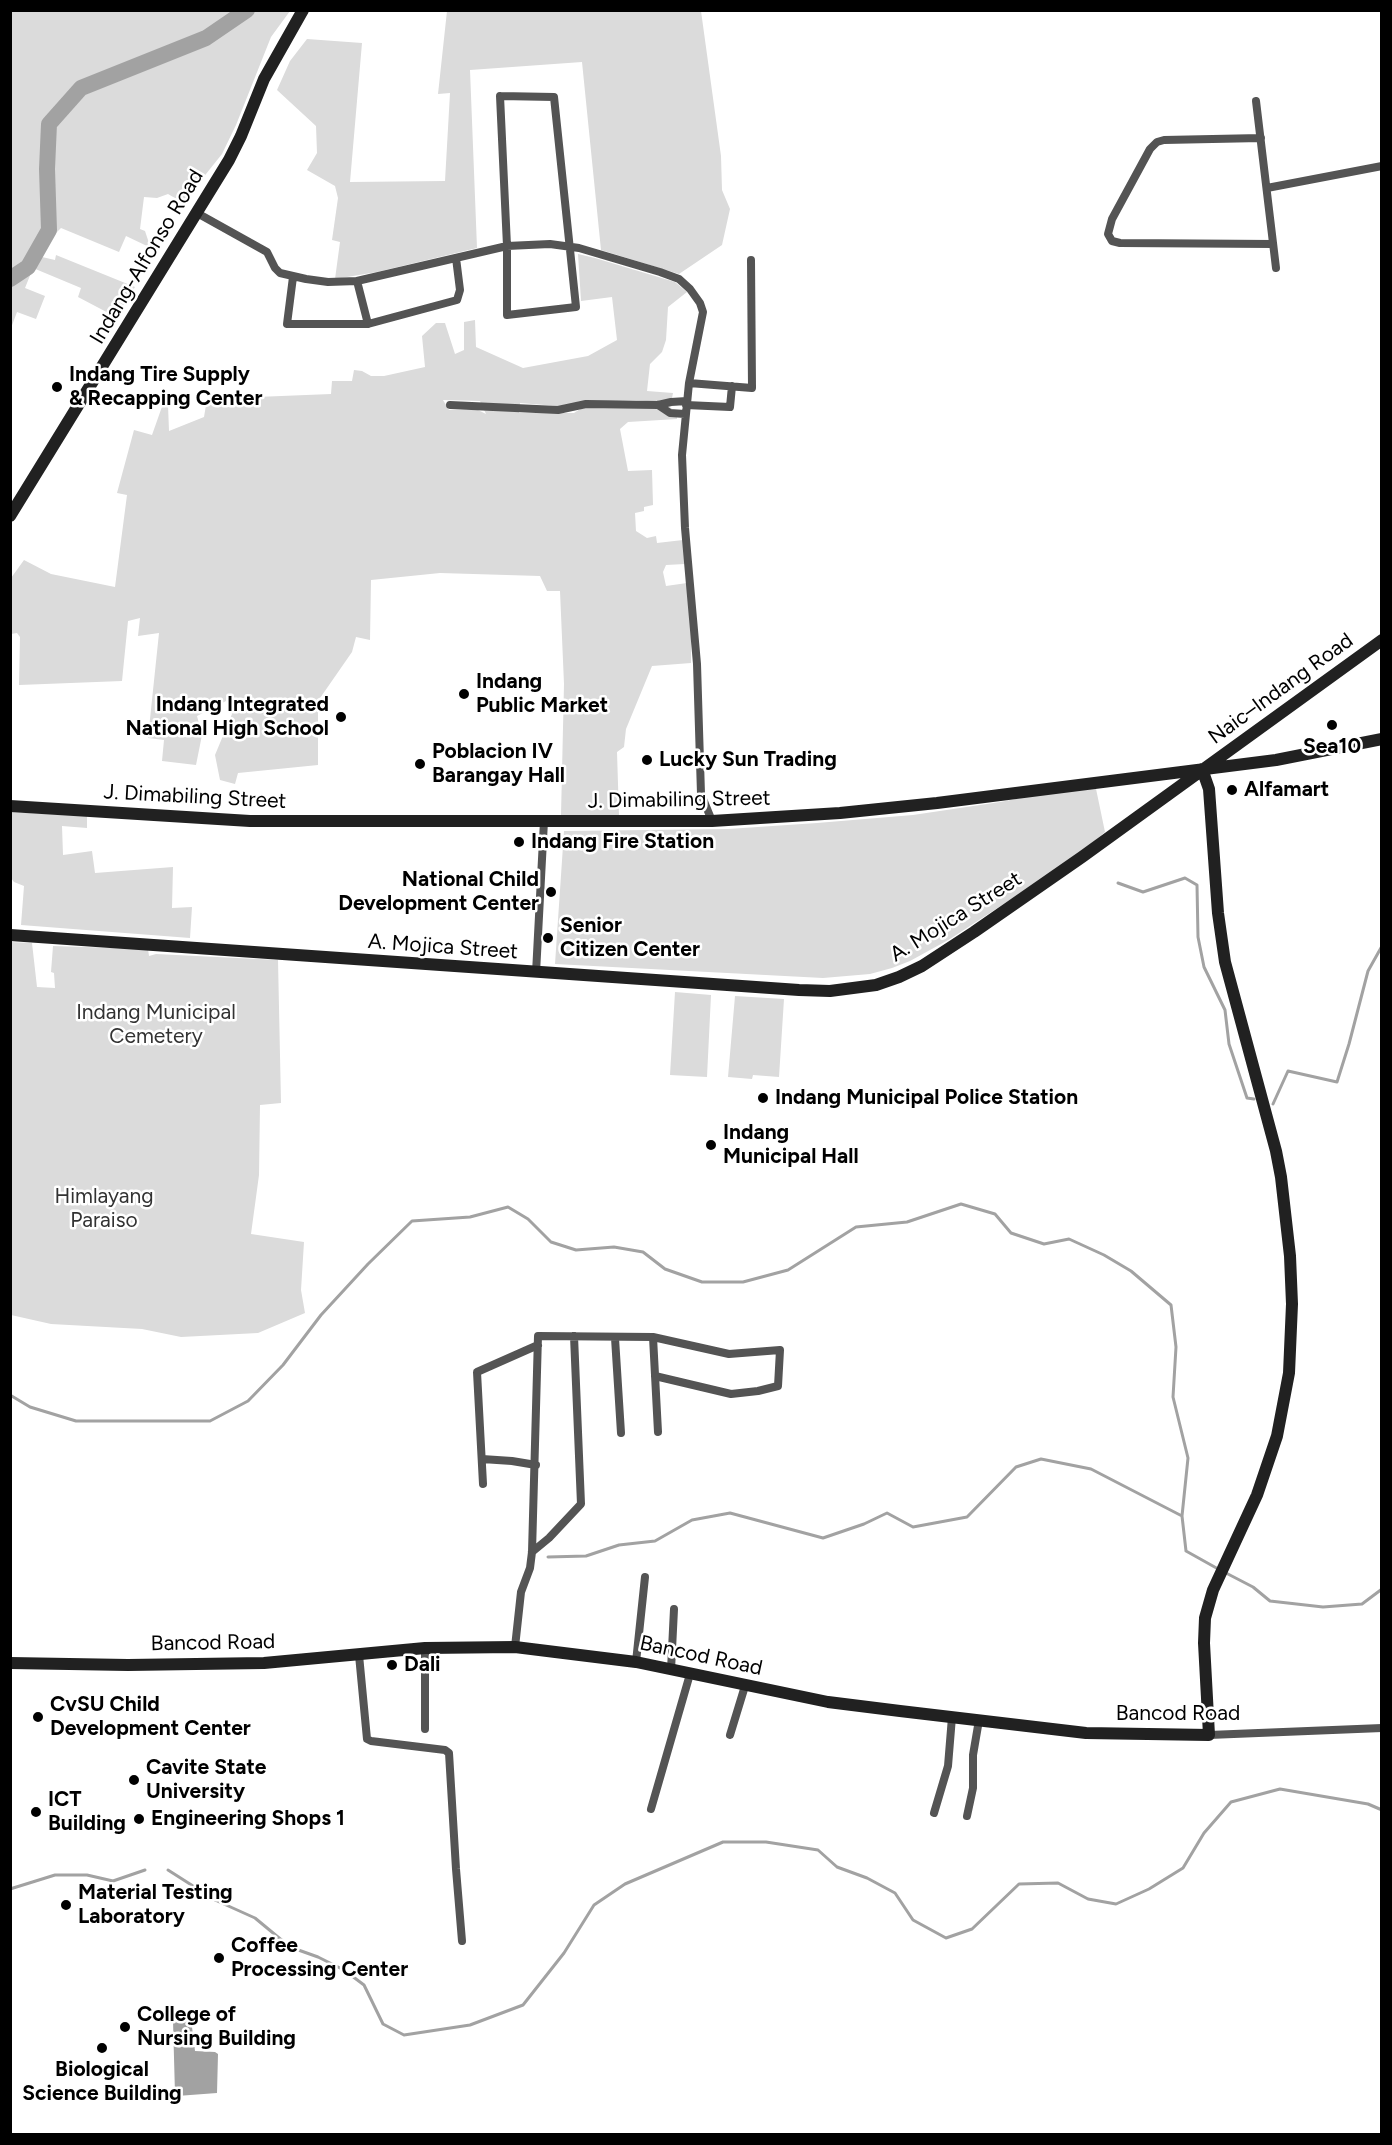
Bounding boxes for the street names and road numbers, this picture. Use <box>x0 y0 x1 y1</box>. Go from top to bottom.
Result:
street label: Indang-Alfonso Road <box>85 165 209 349</box>
street label: Naic–Indang Road <box>1204 628 1358 750</box>
street label: J. Dimabiling Street <box>103 780 287 814</box>
street label: J. Dimabiling Street <box>587 786 771 814</box>
street label: A. Mojica Street <box>886 866 1026 968</box>
street label: A. Mojica Street <box>367 929 519 965</box>
street label: Bancod Road <box>150 1629 276 1657</box>
street label: Bancod Road <box>637 1631 765 1681</box>
street label: Bancod Road <box>1116 1701 1240 1727</box>

